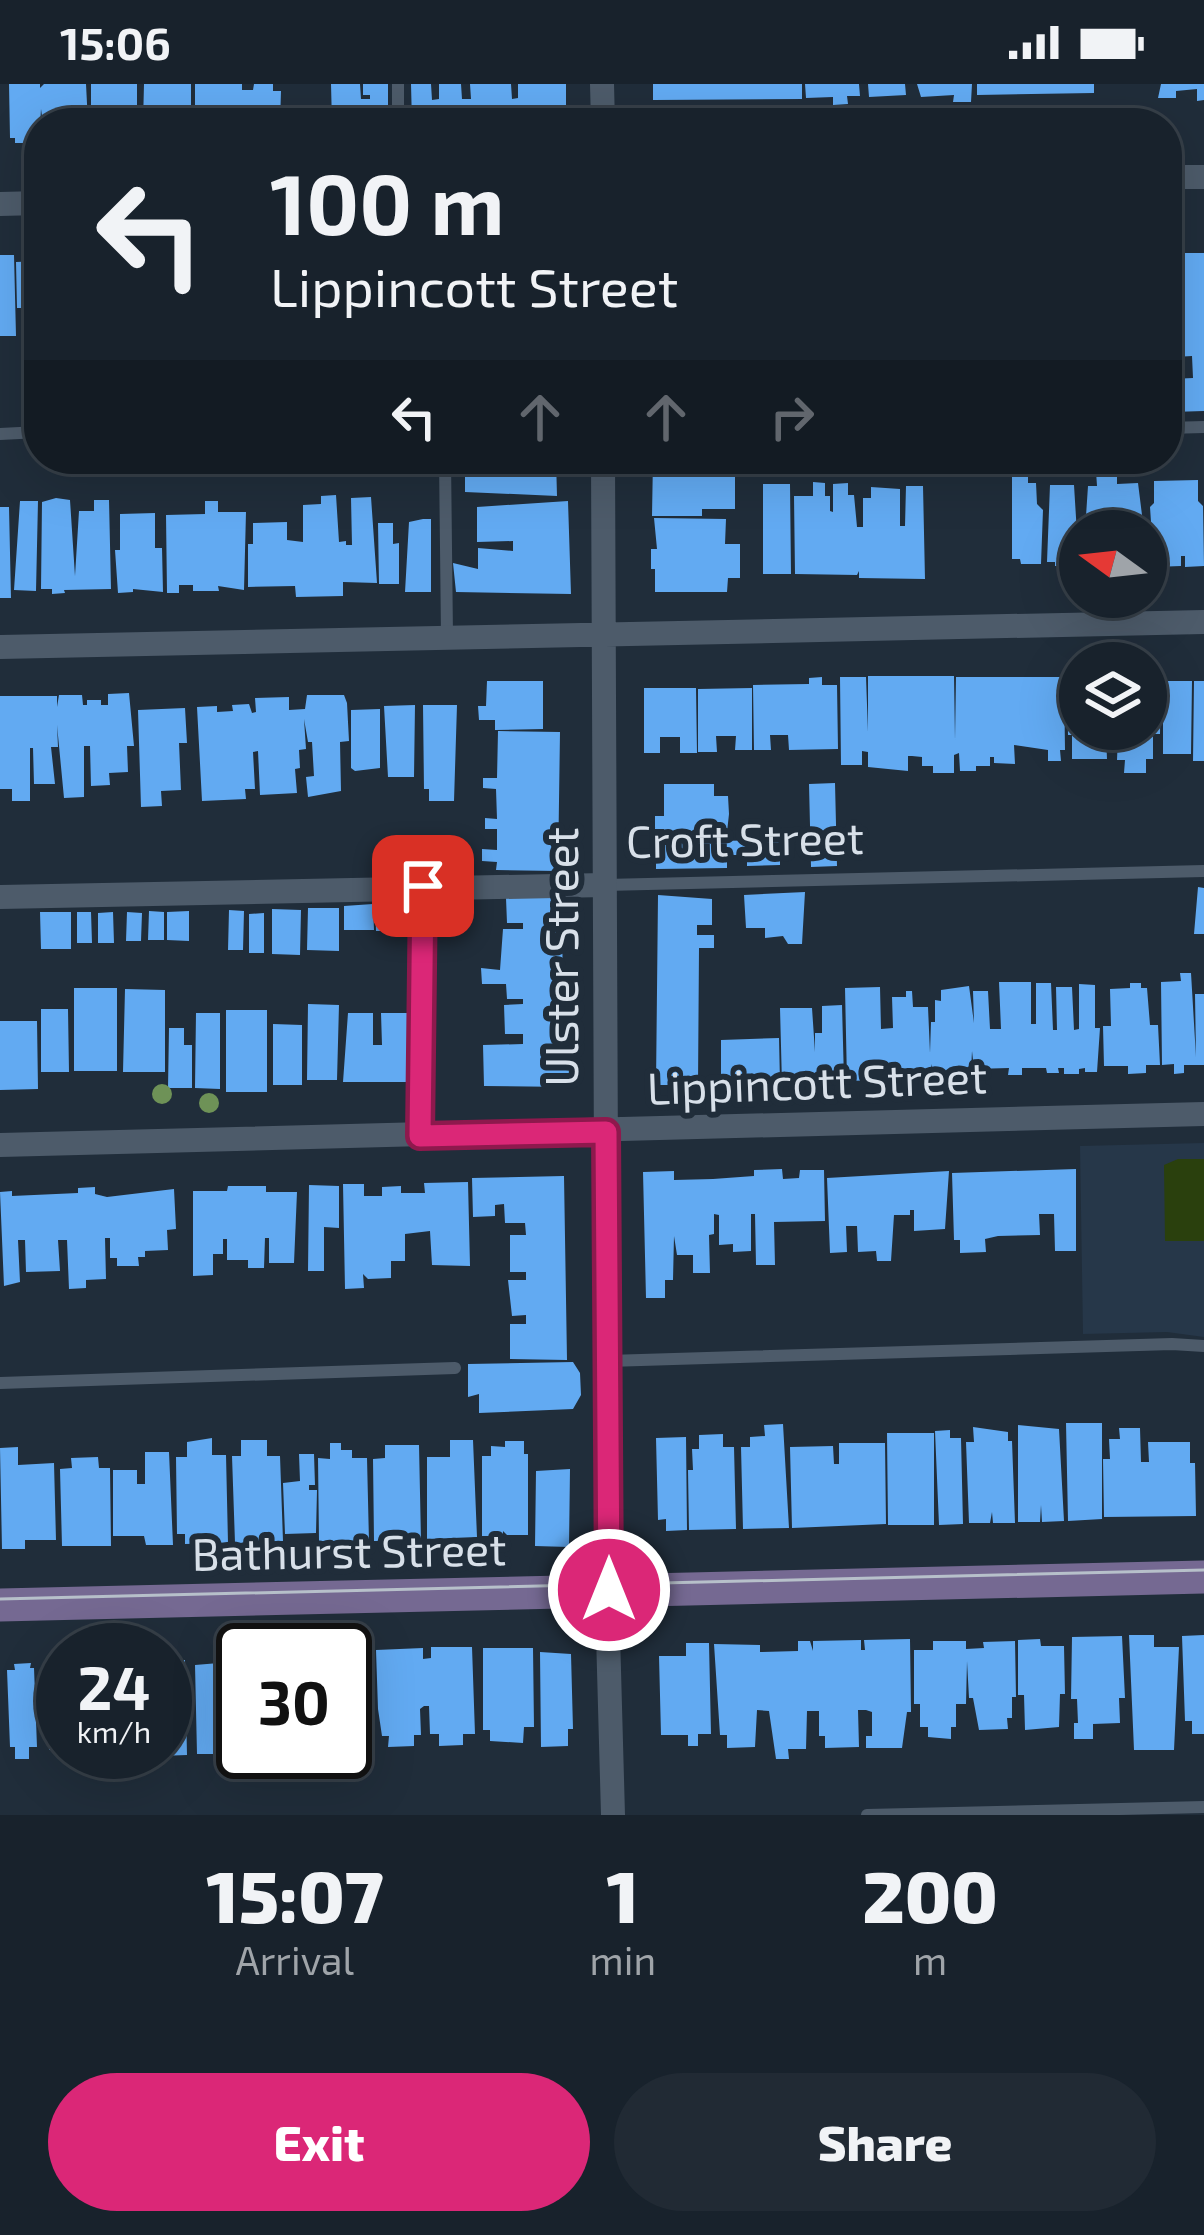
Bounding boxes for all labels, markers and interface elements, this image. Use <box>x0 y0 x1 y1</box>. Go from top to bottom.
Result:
text: 15:06 <box>60 15 171 69</box>
text: 100 m <box>270 151 504 252</box>
icon: left <box>72 156 228 312</box>
text: Lippincott Street <box>270 253 678 318</box>
icon: left <box>381 384 447 450</box>
icon: ahead <box>507 384 573 450</box>
icon: ahead <box>633 384 699 450</box>
icon: right <box>759 384 825 450</box>
north arrow <box>1059 510 1167 618</box>
map controls <box>1059 510 1167 750</box>
button: layers <box>1059 642 1167 750</box>
street label: Croft Street <box>626 809 864 867</box>
street label: Ulster Street <box>533 827 587 1087</box>
pin <box>372 835 474 937</box>
icon: arrive <box>390 853 456 919</box>
street label: Lippincott Street <box>646 1048 988 1114</box>
street label: Bathurst Street <box>191 1520 507 1580</box>
position arrow <box>546 1527 672 1653</box>
speed limit sign: 30 <box>216 1623 372 1779</box>
text: 24 <box>77 1650 151 1722</box>
text: km/h <box>77 1713 151 1749</box>
text: 15:07 <box>206 1851 383 1937</box>
text: 1 <box>607 1851 639 1937</box>
text: 200 <box>862 1851 998 1937</box>
text: Arrival <box>235 1936 354 1983</box>
text: min <box>590 1936 656 1983</box>
text: m <box>913 1936 947 1983</box>
button: Exit <box>48 2073 590 2211</box>
button: Share <box>614 2073 1156 2211</box>

